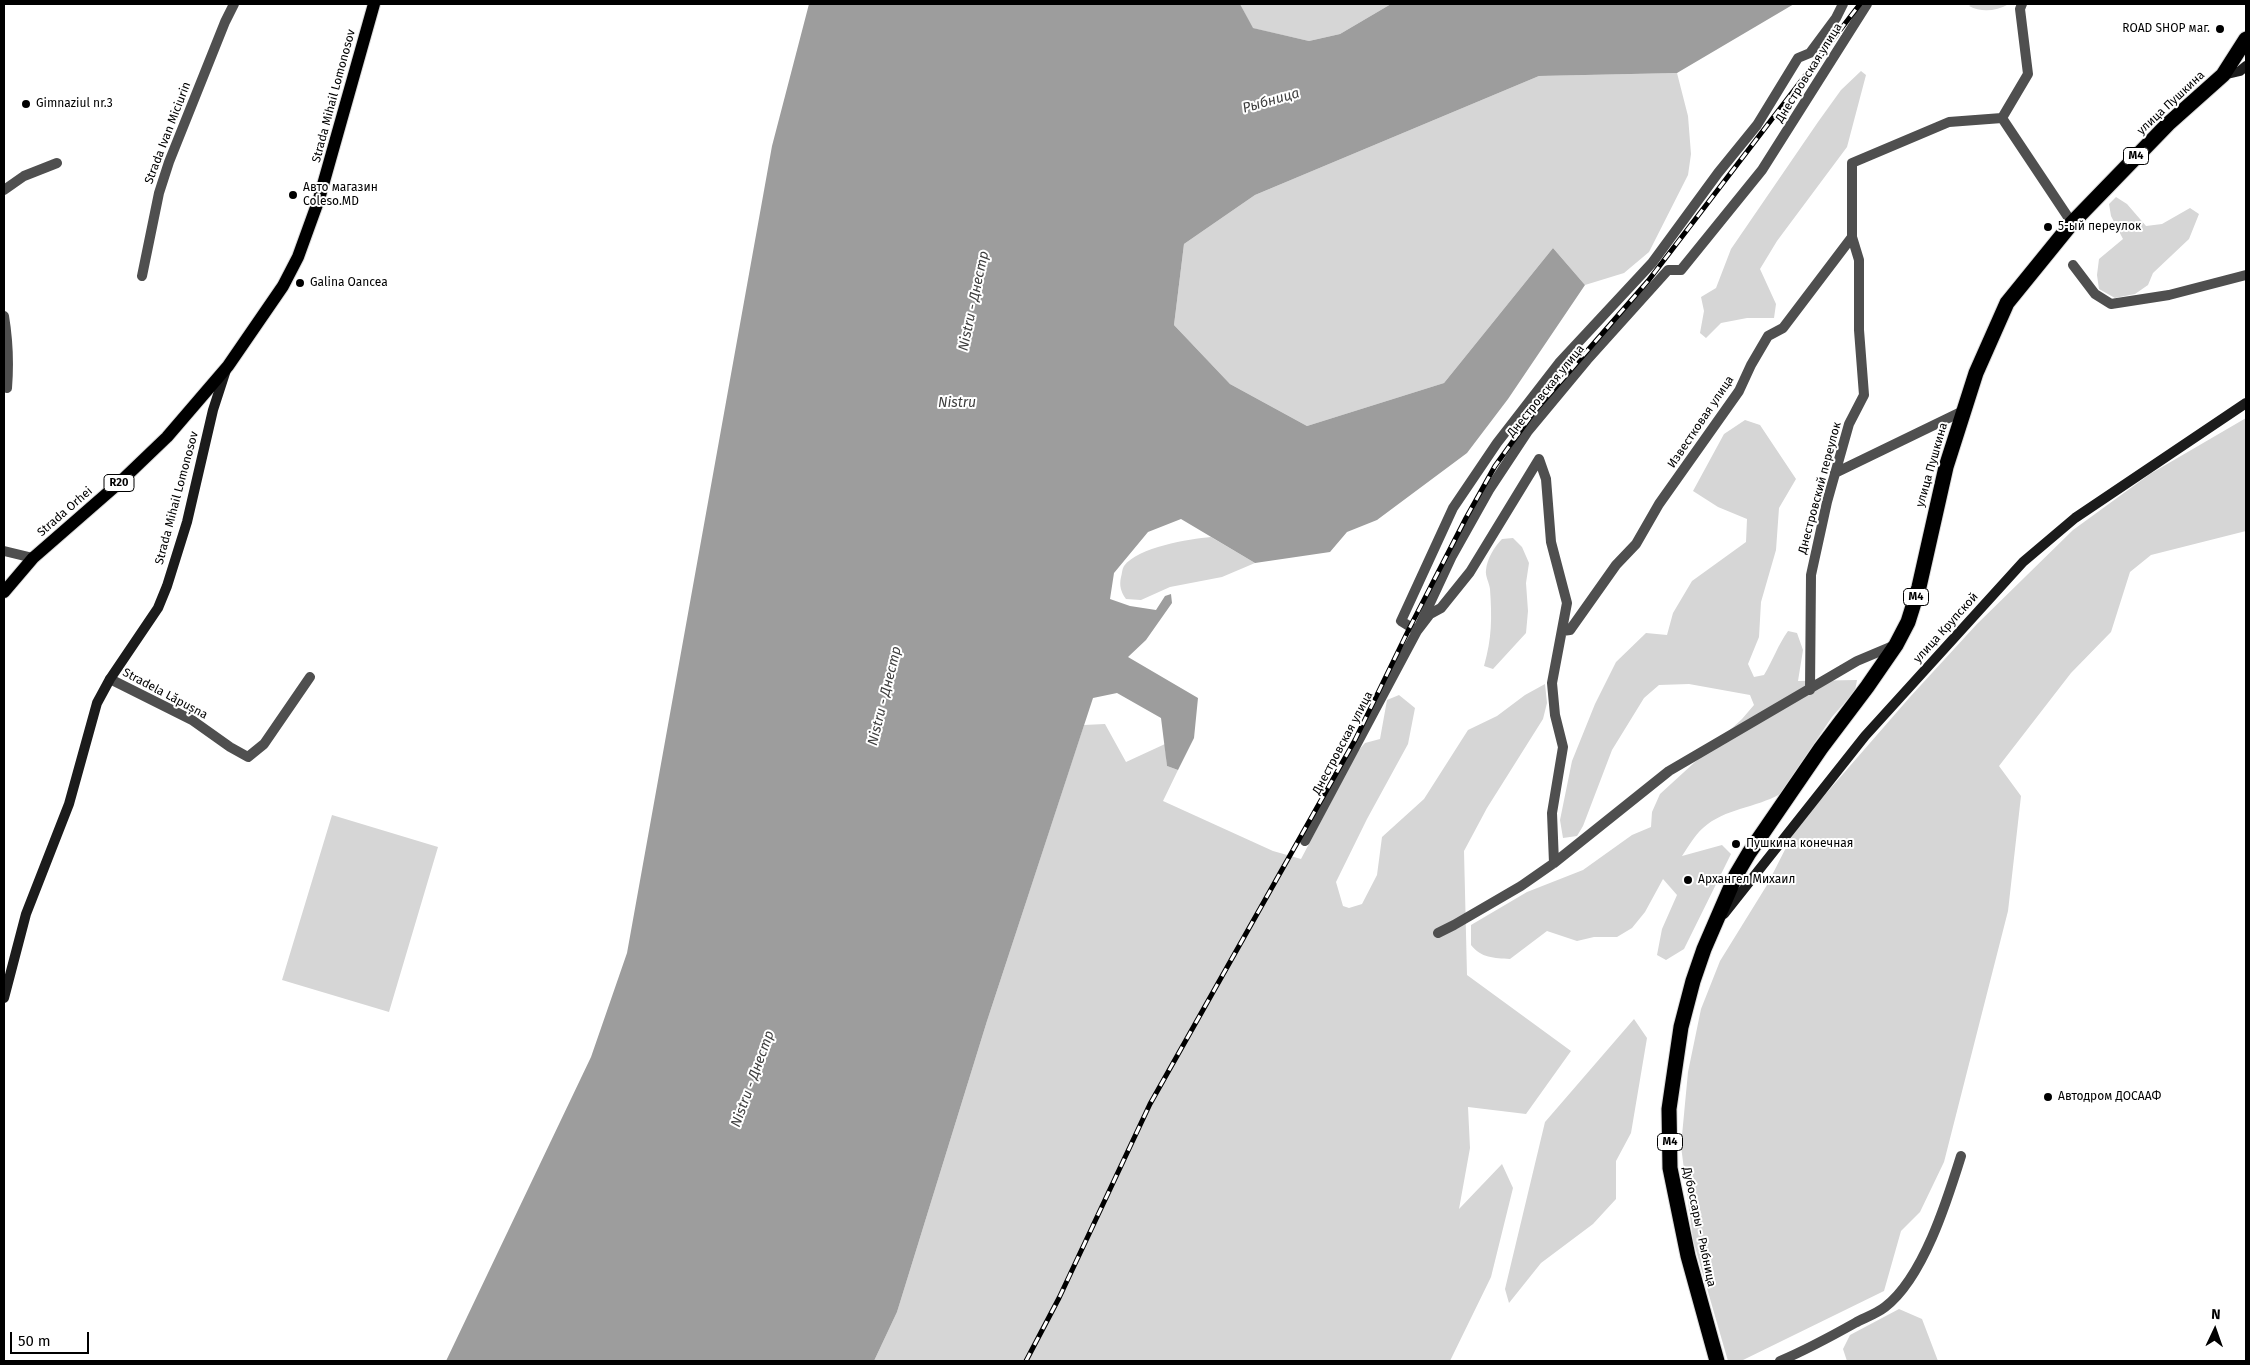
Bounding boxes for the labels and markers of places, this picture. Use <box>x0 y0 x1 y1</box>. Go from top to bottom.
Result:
place label: ROAD SHOP маг. <box>2122 22 2210 36</box>
marker: ROAD SHOP маг. <box>2214 23 2226 35</box>
place label: Gimnaziul nr.3 <box>36 97 113 111</box>
marker: Gimnaziul nr.3 <box>20 98 32 110</box>
place label: Авто магазин Coleso.MD <box>303 181 378 209</box>
marker: Авто магазин Coleso.MD <box>287 189 299 201</box>
place label: 5-ый переулок <box>2058 220 2141 234</box>
marker: 5-ый переулок <box>2042 221 2054 233</box>
place label: Galina Oancea <box>310 276 388 290</box>
marker: Galina Oancea <box>294 277 306 289</box>
place label: Пушкина конечная <box>1746 837 1853 851</box>
marker: Пушкина конечная <box>1730 838 1742 850</box>
place label: Архангел Михаил <box>1698 873 1795 887</box>
marker: Архангел Михаил <box>1682 874 1694 886</box>
place label: Автодром ДОСААФ <box>2058 1090 2161 1104</box>
marker: Автодром ДОСААФ <box>2042 1091 2054 1103</box>

